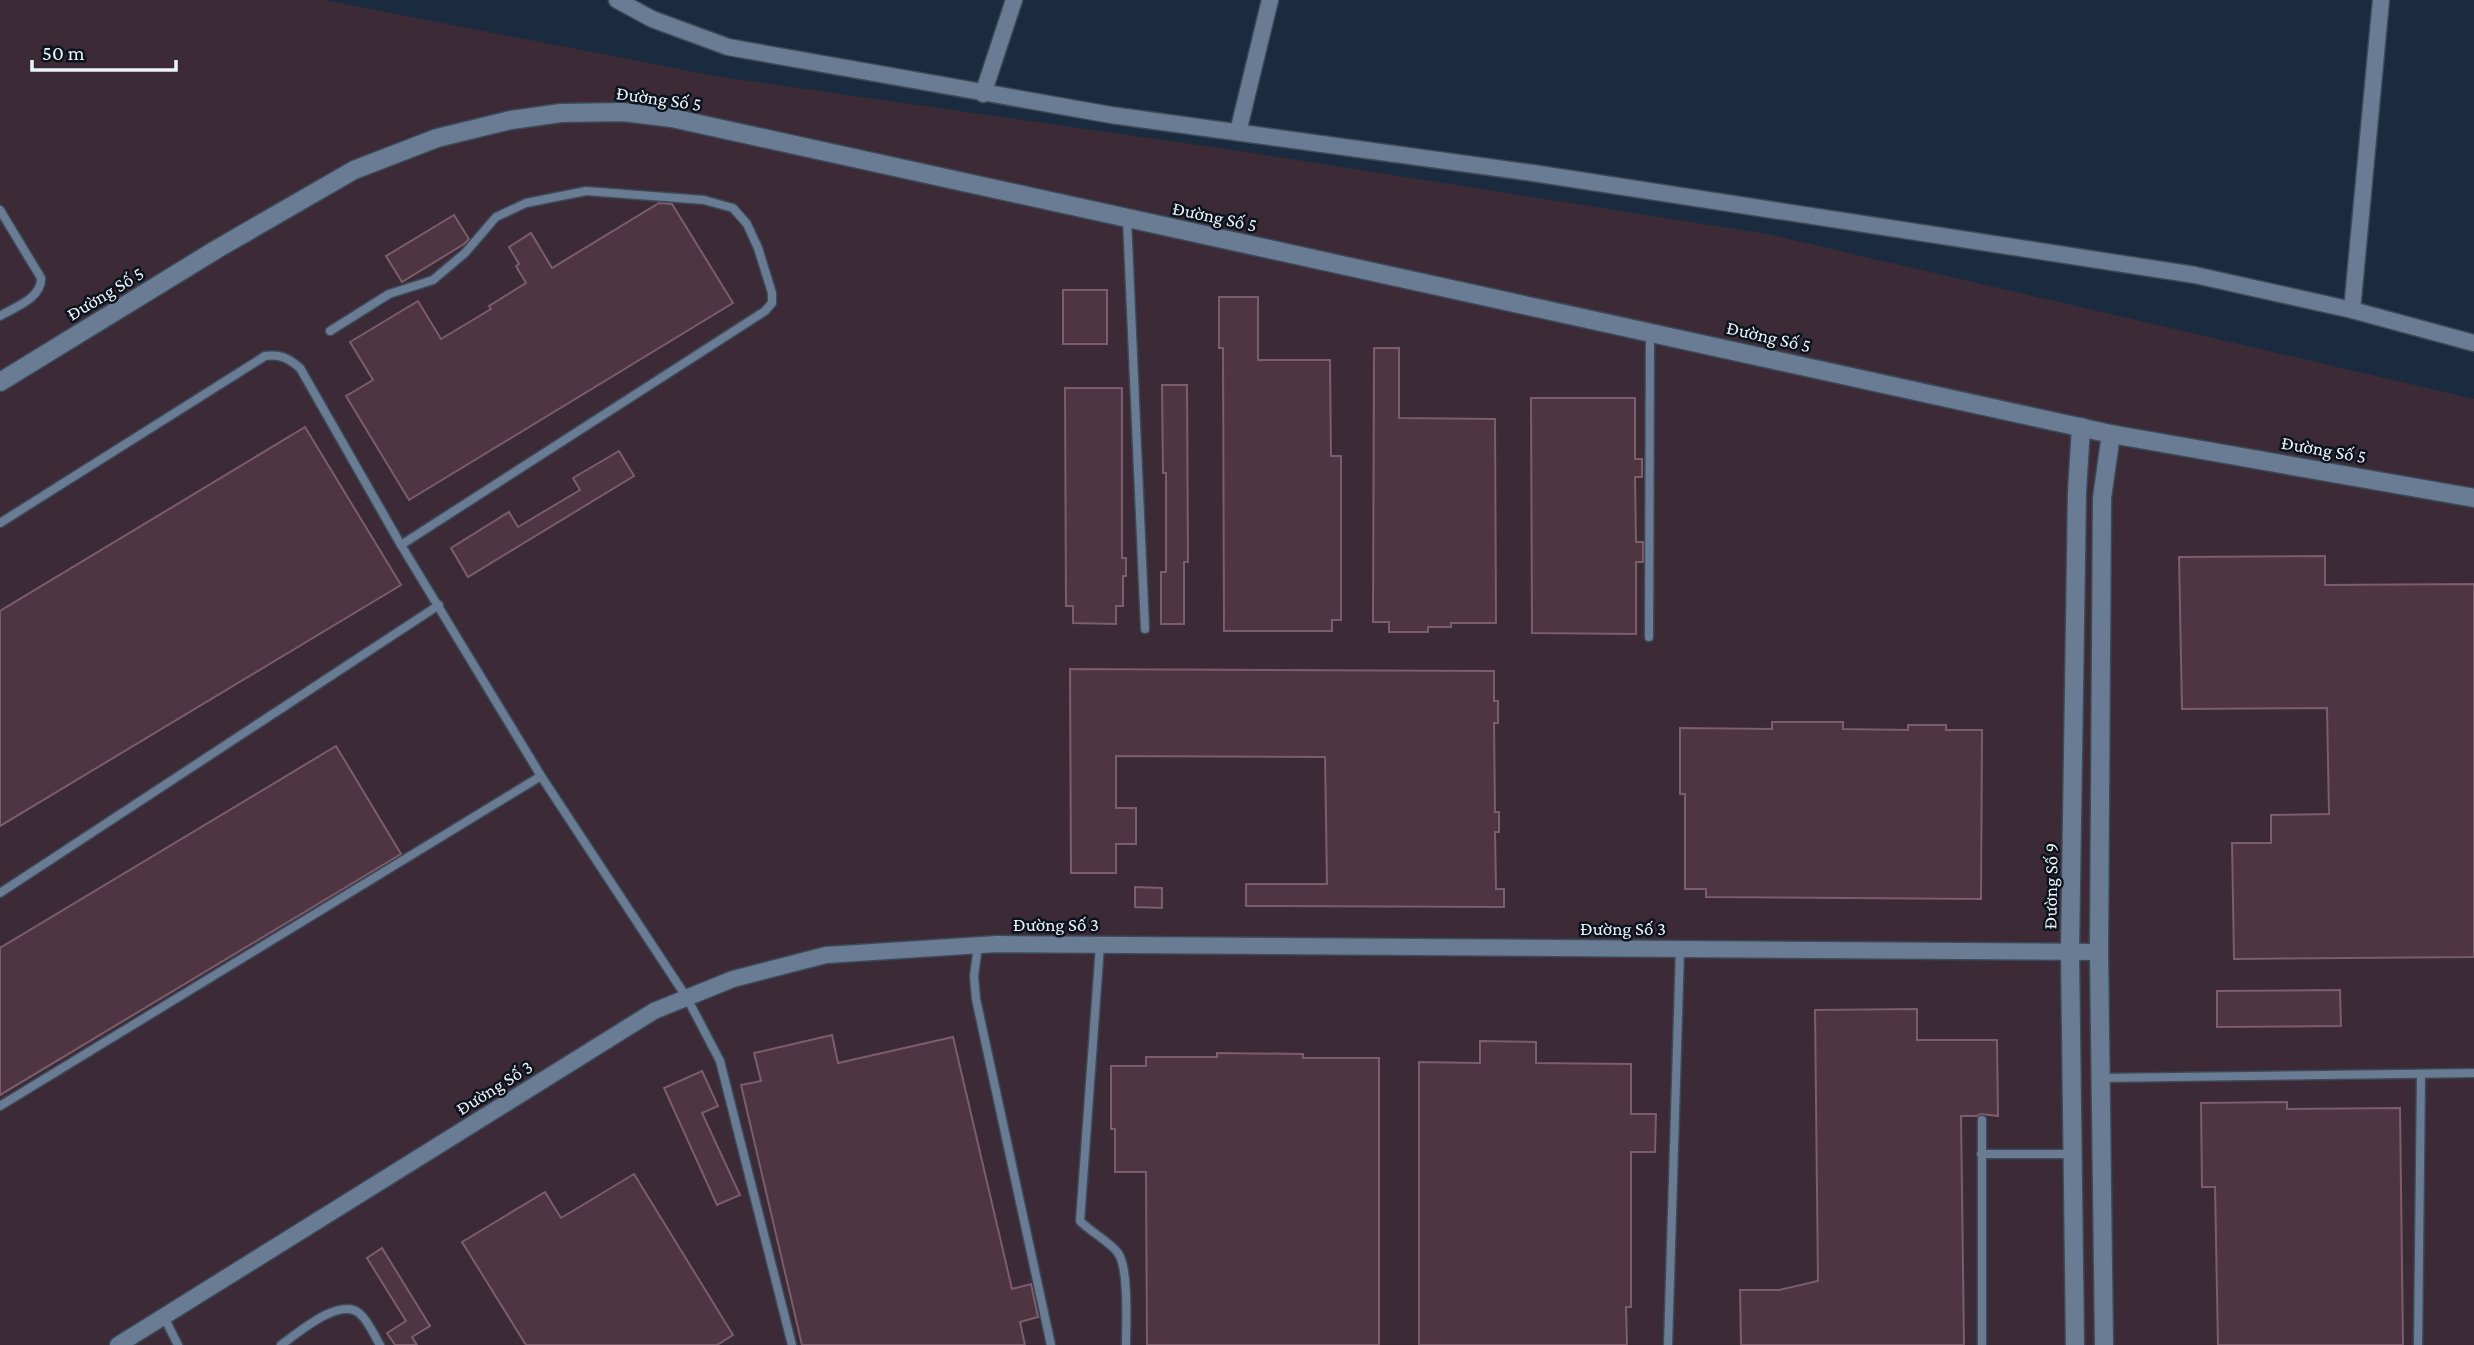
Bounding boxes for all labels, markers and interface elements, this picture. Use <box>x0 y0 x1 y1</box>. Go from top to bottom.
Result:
scale bar <box>32 28 175 72</box>
text: 50 m <box>42 41 85 65</box>
street label: Đường Số 5 <box>615 82 703 115</box>
street label: Đường Số 5 <box>1171 197 1259 236</box>
street label: Đường Số 5 <box>63 262 148 325</box>
street label: Đường Số 5 <box>1725 317 1813 356</box>
street label: Đường Số 5 <box>2280 432 2368 467</box>
street label: Đường Số 9 <box>2039 843 2062 930</box>
street label: Đường Số 3 <box>1013 914 1099 935</box>
street label: Đường Số 3 <box>1580 918 1666 939</box>
street label: Đường Số 3 <box>452 1056 536 1119</box>

